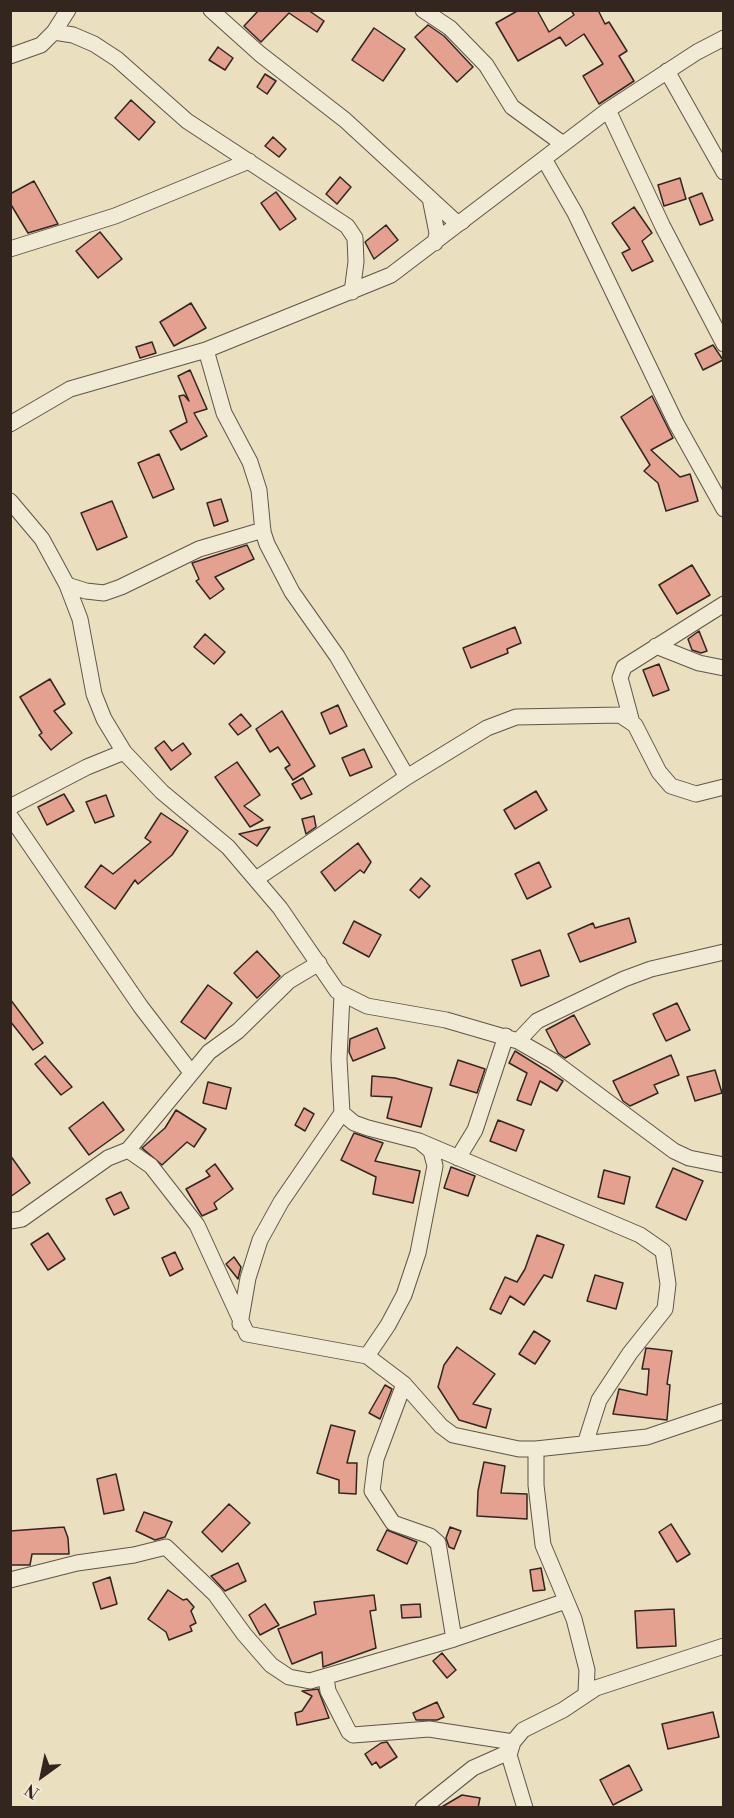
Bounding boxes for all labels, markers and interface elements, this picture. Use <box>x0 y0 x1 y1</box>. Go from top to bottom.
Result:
north arrow <box>12 1746 72 1806</box>
text: N <box>21 1779 43 1803</box>

